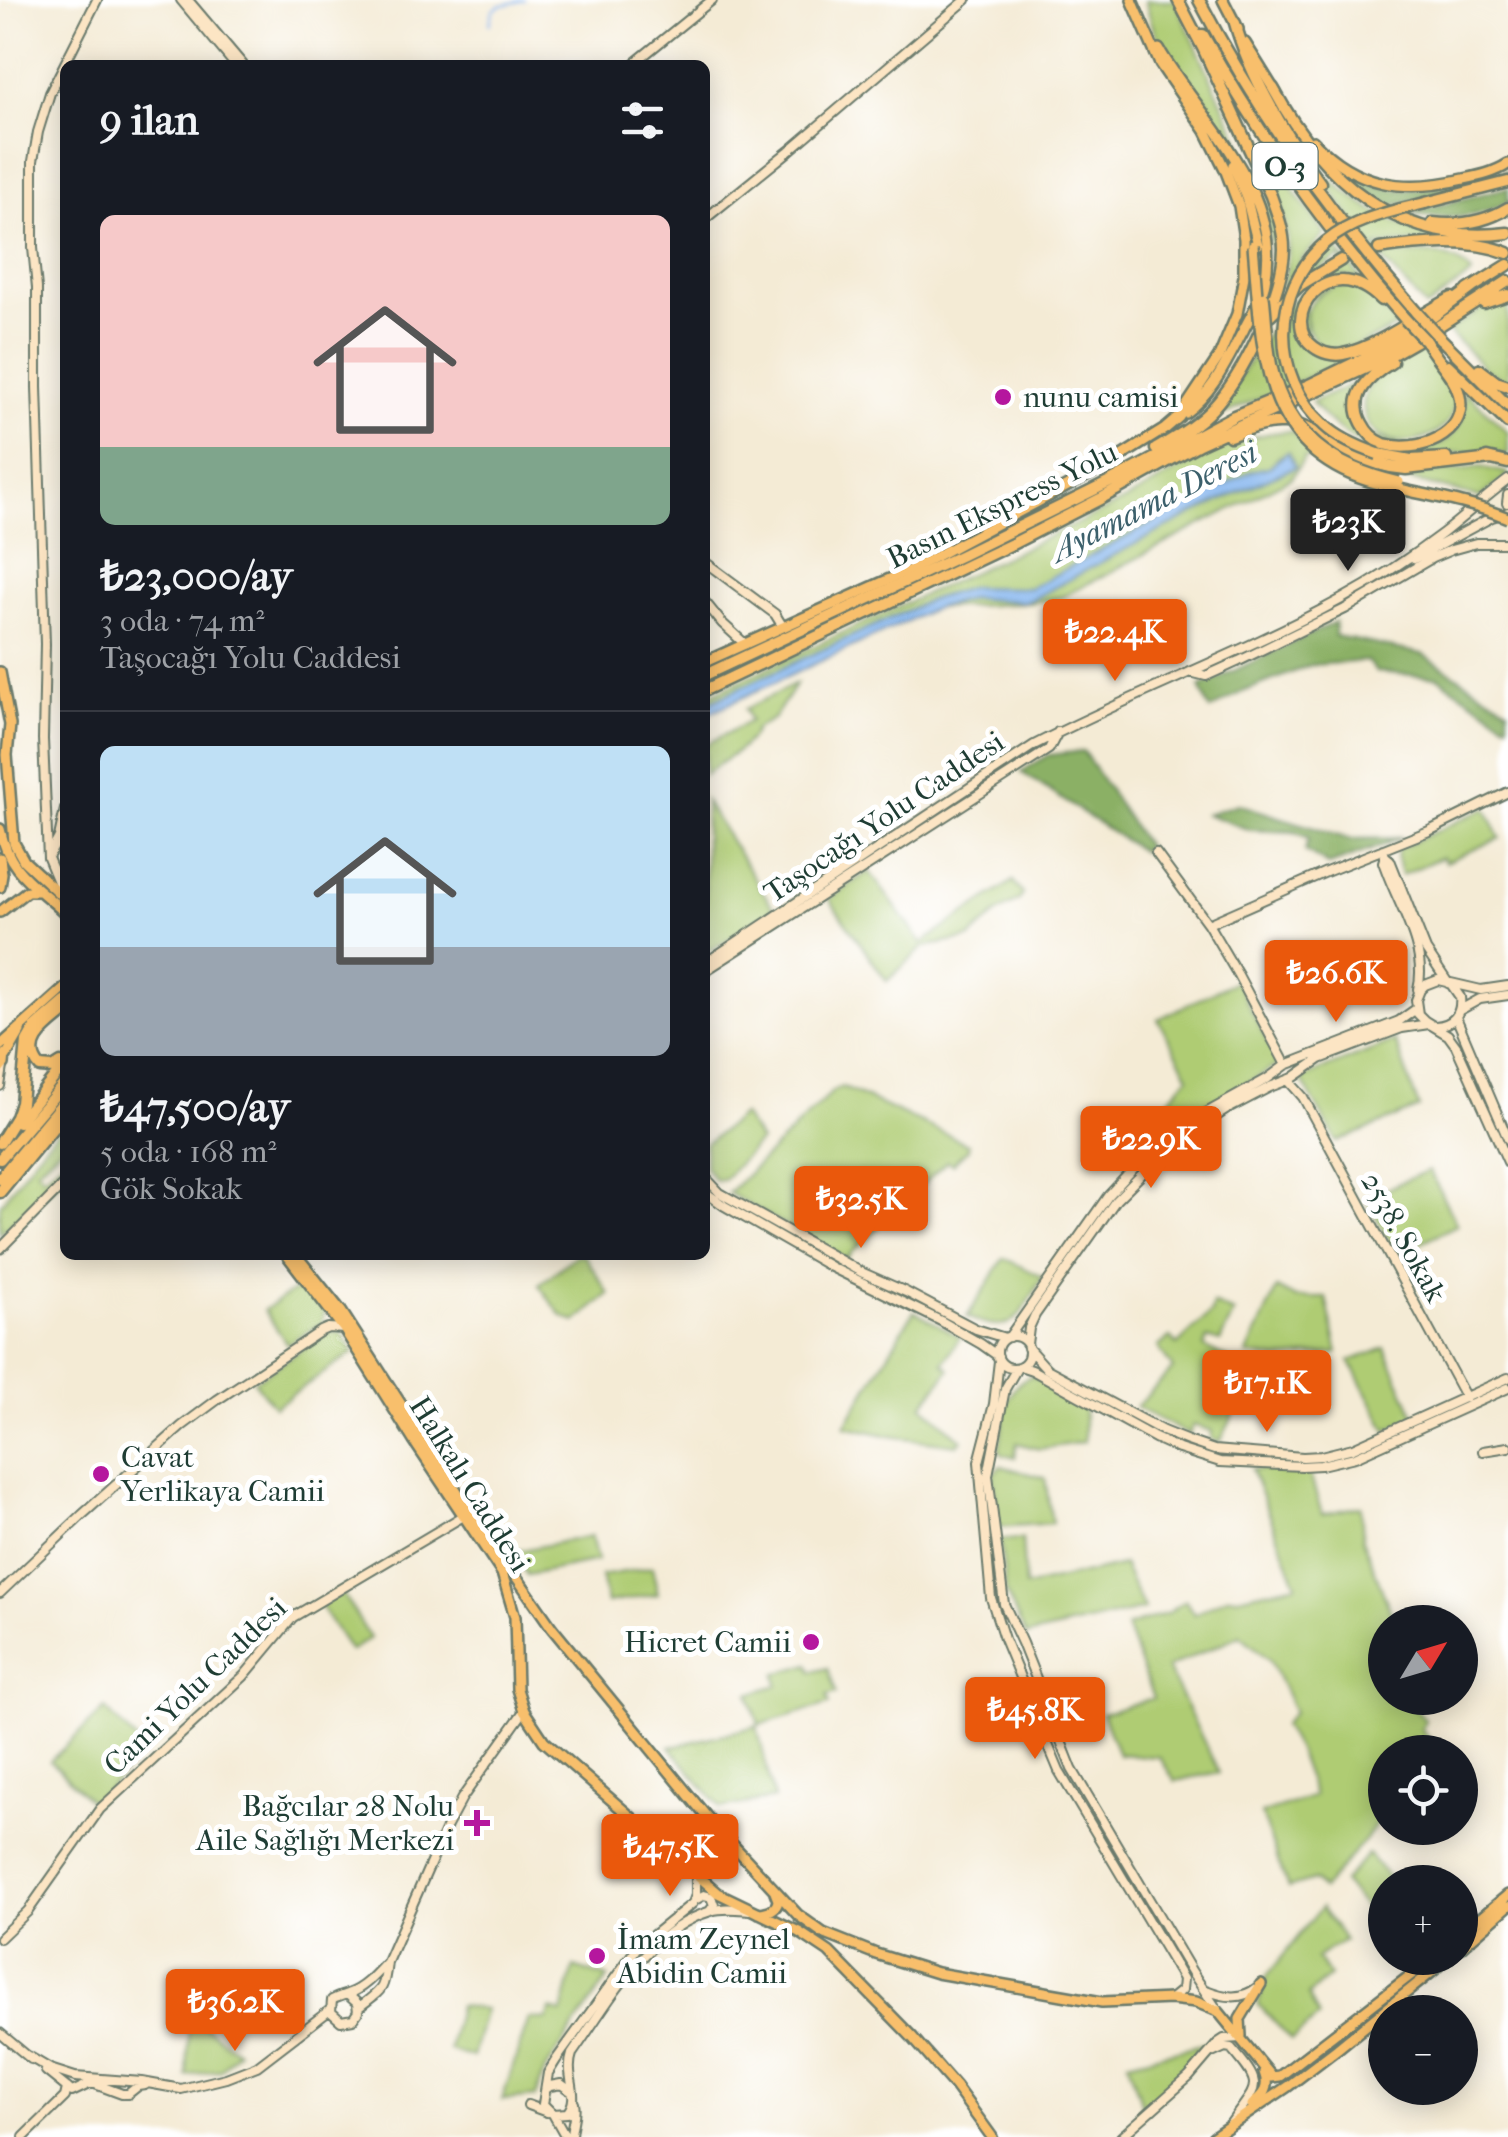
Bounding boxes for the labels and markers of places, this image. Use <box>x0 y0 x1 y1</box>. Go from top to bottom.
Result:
place label: nunu camisi <box>1023 380 1179 415</box>
marker: nunu camisi <box>992 386 1014 408</box>
pin: ₺23K <box>1289 489 1407 574</box>
pin: ₺22.4K <box>1034 599 1196 684</box>
pin: ₺26.6K <box>1255 940 1417 1025</box>
pin: ₺22.9K <box>1070 1106 1232 1191</box>
pin: ₺32.5K <box>780 1166 942 1251</box>
pin: ₺17.1K <box>1186 1350 1348 1435</box>
place label: Cavat Yerlikaya Camii <box>120 1440 325 1509</box>
marker: Cavat Yerlikaya Camii <box>90 1463 112 1485</box>
place label: Hicret Camii <box>624 1625 791 1660</box>
marker: Hicret Camii <box>800 1631 822 1653</box>
pin: ₺45.8K <box>954 1677 1116 1762</box>
place label: Bağcılar 28 Nolu Aile Sağlığı Merkezi <box>195 1789 454 1858</box>
marker: Bağcılar 28 Nolu Aile Sağlığı Merkezi <box>464 1810 490 1836</box>
pin: ₺47.5K <box>589 1814 751 1899</box>
place label: İmam Zeynel Abidin Camii <box>616 1922 790 1991</box>
marker: İmam Zeynel Abidin Camii <box>586 1945 608 1967</box>
pin: ₺36.2K <box>154 1969 316 2054</box>

